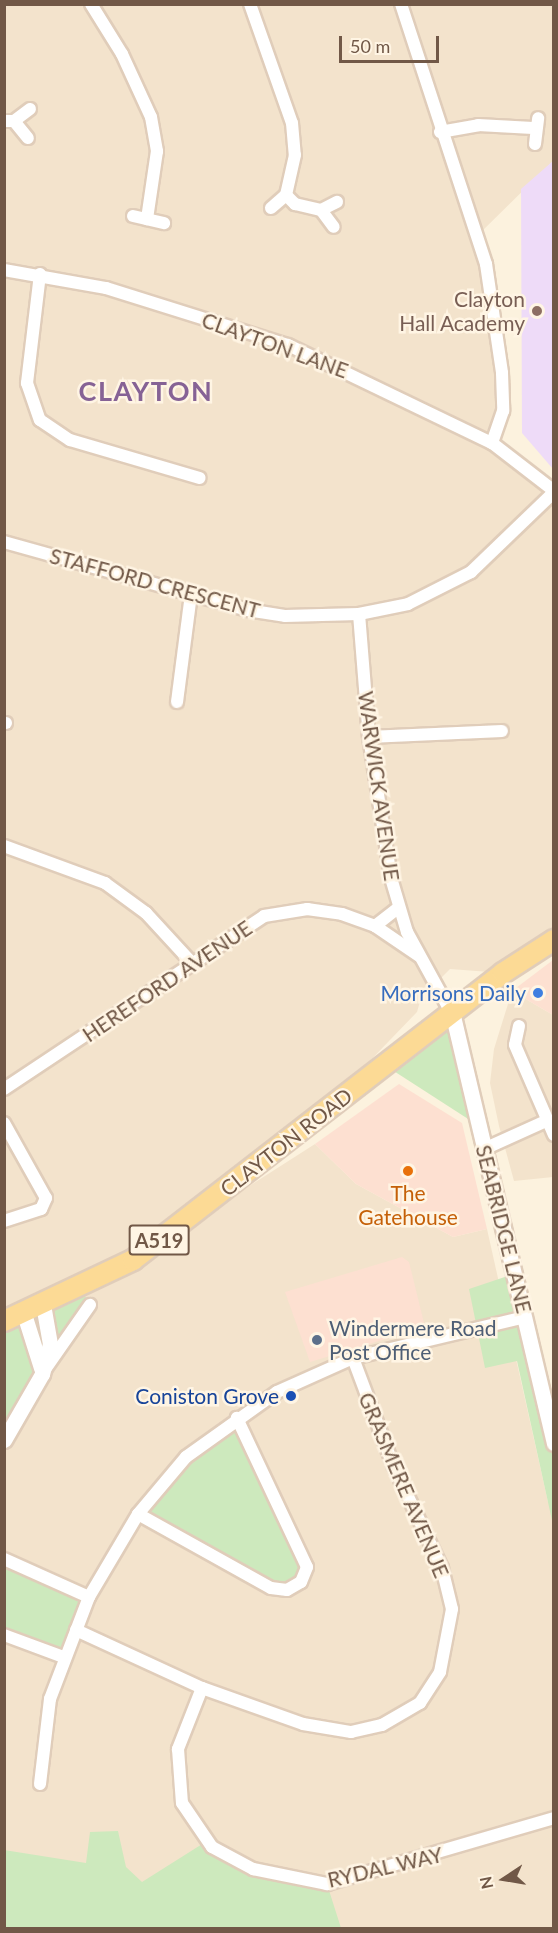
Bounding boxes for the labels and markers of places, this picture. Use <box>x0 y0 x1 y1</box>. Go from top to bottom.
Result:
place label: Clayton Hall Academy <box>398 286 525 336</box>
marker: Clayton Hall Academy <box>530 304 544 318</box>
place label: Morrisons Daily <box>380 980 526 1006</box>
marker: Morrisons Daily <box>531 986 545 1000</box>
marker: The Gatehouse <box>401 1164 415 1178</box>
place label: The Gatehouse <box>358 1180 458 1230</box>
place label: Windermere Road Post Office <box>329 1315 497 1365</box>
marker: Windermere Road Post Office <box>310 1333 324 1347</box>
place label: Coniston Grove <box>135 1383 279 1409</box>
marker: Coniston Grove <box>284 1389 298 1403</box>

